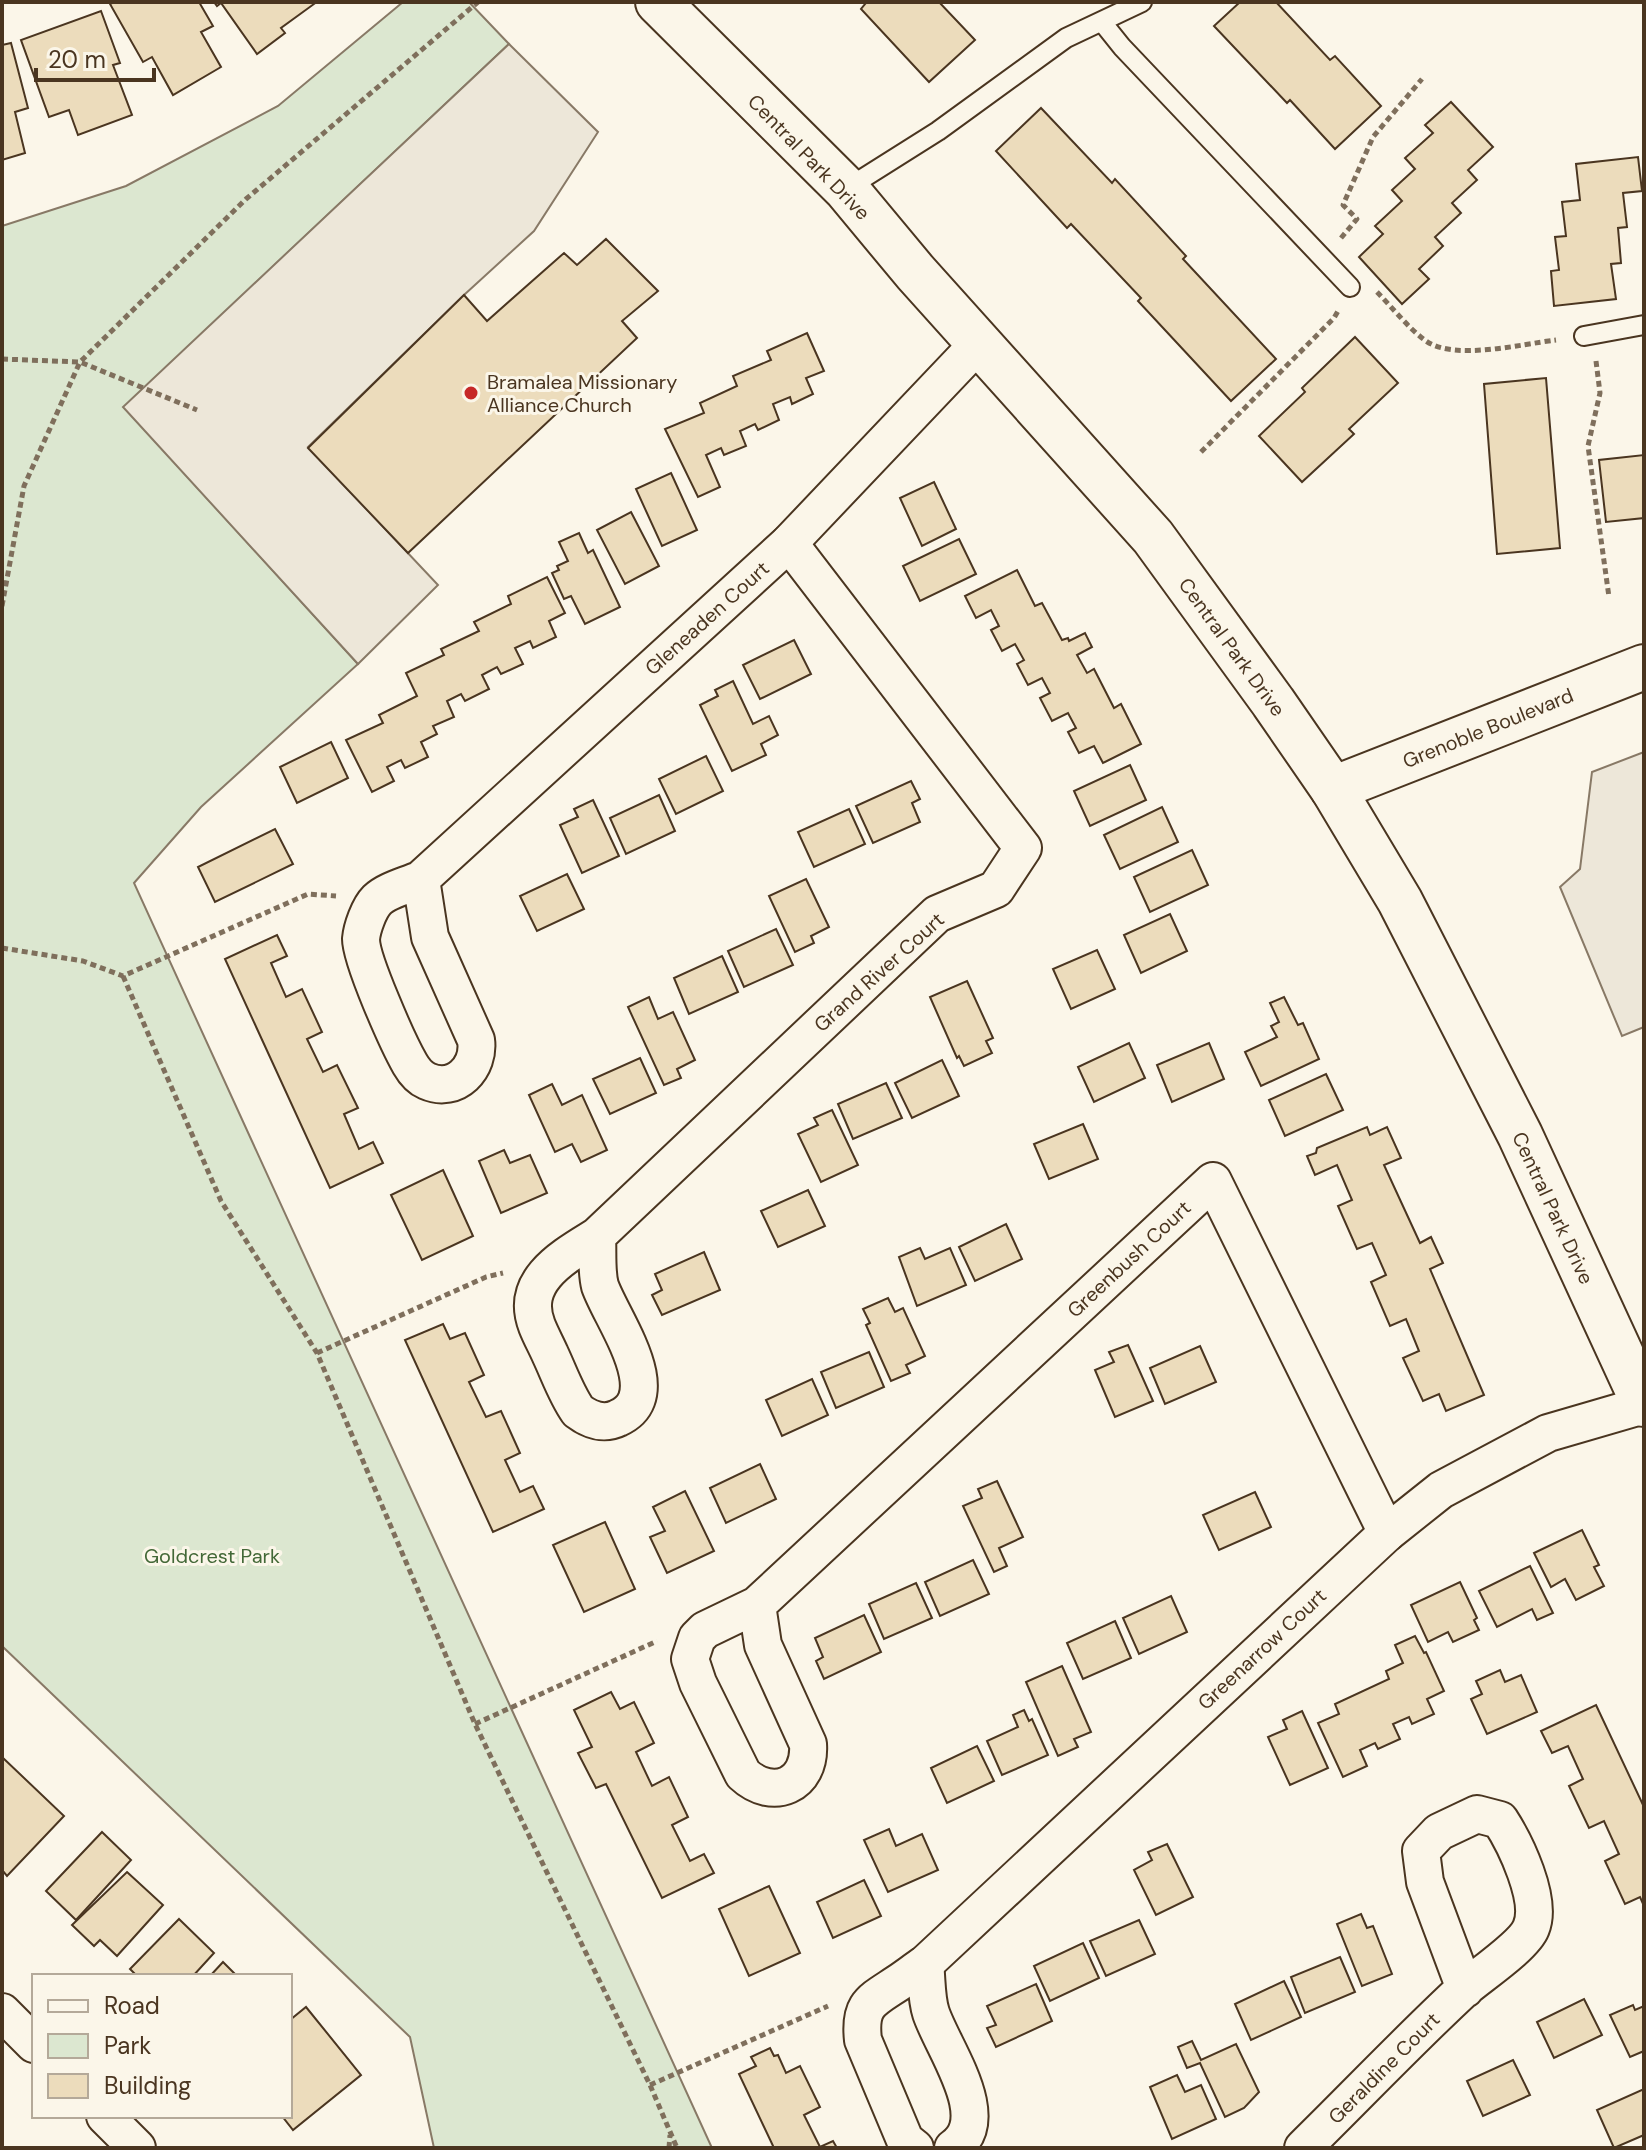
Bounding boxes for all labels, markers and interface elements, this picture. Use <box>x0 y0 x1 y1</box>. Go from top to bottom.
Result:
scale bar <box>36 32 154 82</box>
text: 20 m <box>48 44 106 75</box>
street label: Central Park Drive <box>742 89 876 225</box>
place label: Bramalea Missionary Alliance Church <box>487 369 677 418</box>
marker: Bramalea Missionary Alliance Church <box>462 384 480 402</box>
street label: Gleneaden Court <box>639 555 775 681</box>
street label: Central Park Drive <box>1173 573 1291 721</box>
street label: Grenoble Boulevard <box>1399 682 1577 774</box>
street label: Grand River Court <box>808 907 950 1037</box>
street label: Central Park Drive <box>1506 1128 1600 1288</box>
street label: Greenbush Court <box>1062 1195 1197 1323</box>
park label: Goldcrest Park <box>144 1543 280 1569</box>
street label: Greenarrow Court <box>1192 1583 1332 1715</box>
legend <box>32 1974 292 2118</box>
text: Road <box>104 1990 160 2021</box>
street label: Geraldine Court <box>1323 2006 1446 2129</box>
text: Park <box>104 2030 151 2061</box>
text: Building <box>104 2070 191 2101</box>

